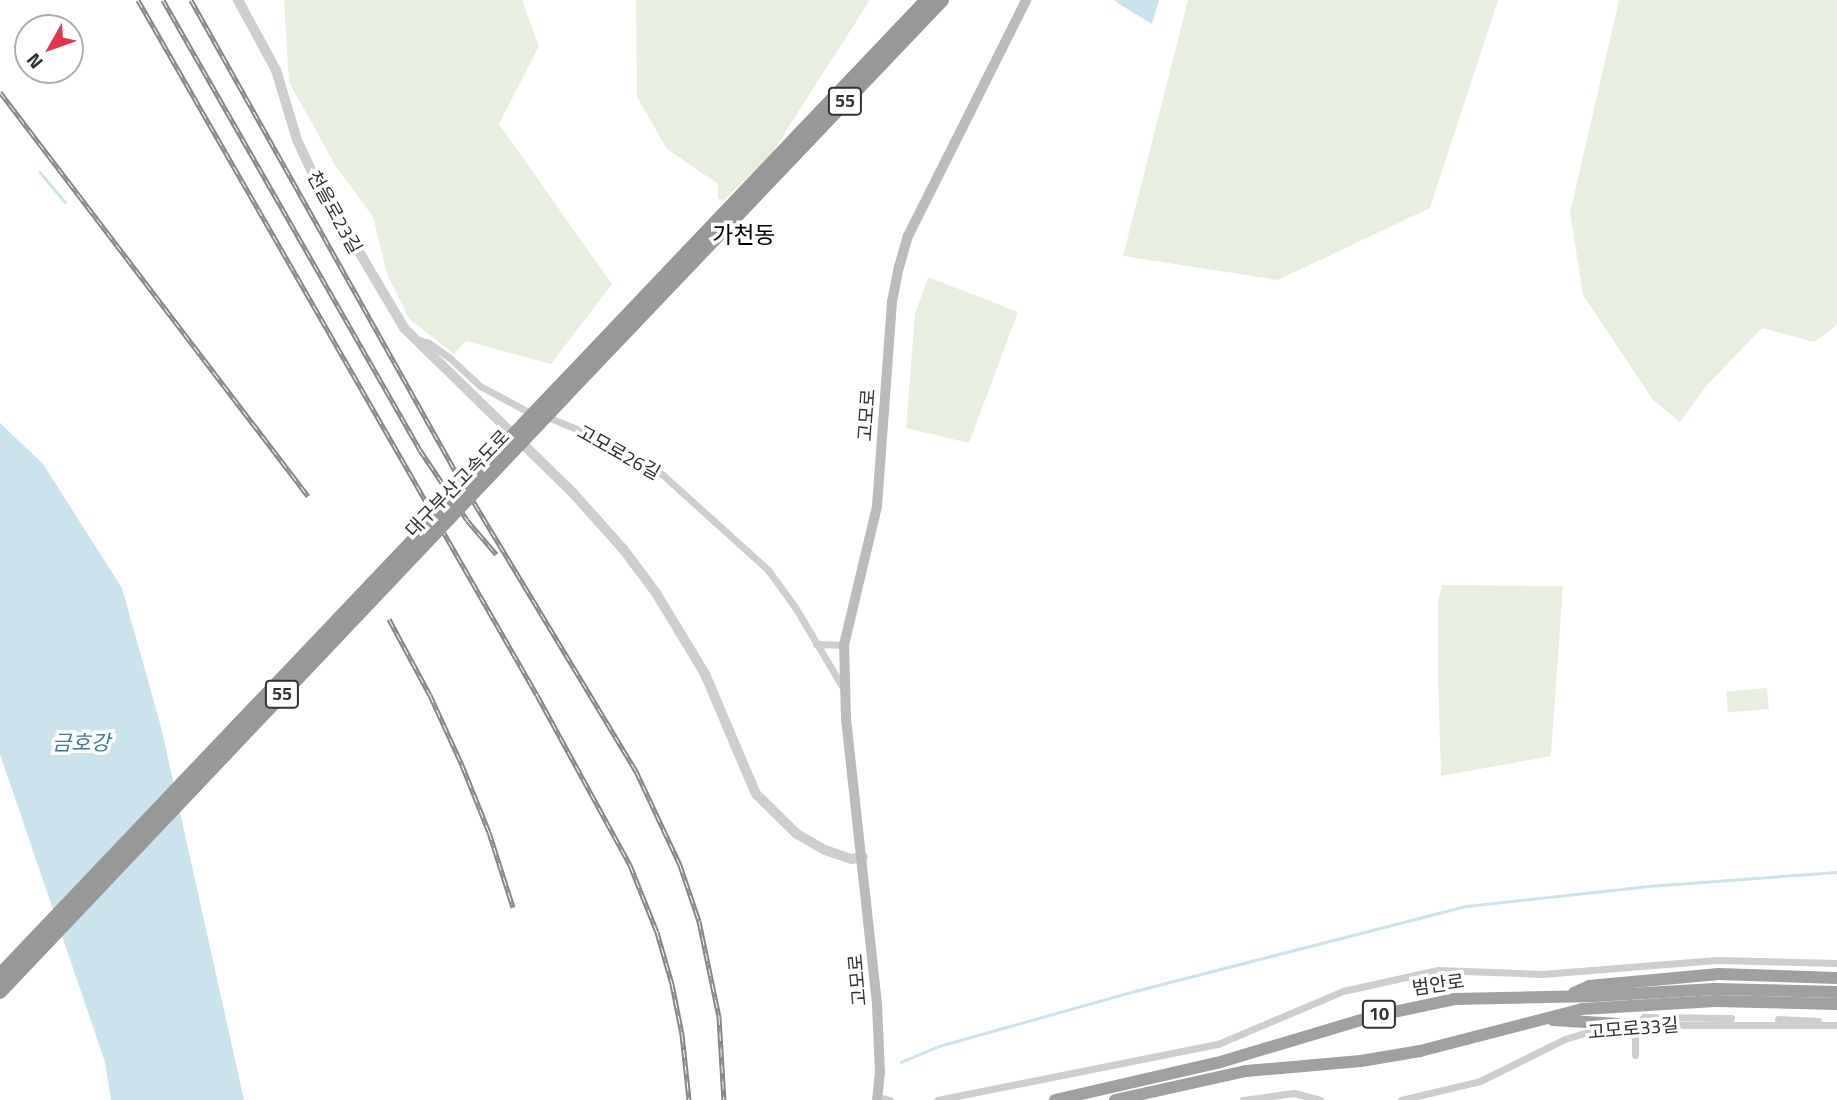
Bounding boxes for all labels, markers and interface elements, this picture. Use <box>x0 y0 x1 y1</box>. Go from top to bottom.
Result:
north arrow <box>14 14 84 84</box>
text: N <box>19 47 49 76</box>
road number: 55 <box>828 86 862 116</box>
street label: 천을로23길 <box>303 167 367 257</box>
district label: 가천동 <box>712 221 776 249</box>
street label: 고모로 <box>853 388 879 442</box>
street label: 고모로26길 <box>574 420 664 484</box>
street label: 대구부산고속도로 <box>400 425 514 541</box>
road number: 55 <box>264 680 300 708</box>
water label: 금호강 <box>52 729 110 755</box>
street label: 고모로 <box>843 953 871 1007</box>
street label: 범안로 <box>1410 969 1466 999</box>
road number: 10 <box>1362 1000 1396 1028</box>
street label: 고모로33길 <box>1587 1013 1679 1043</box>

